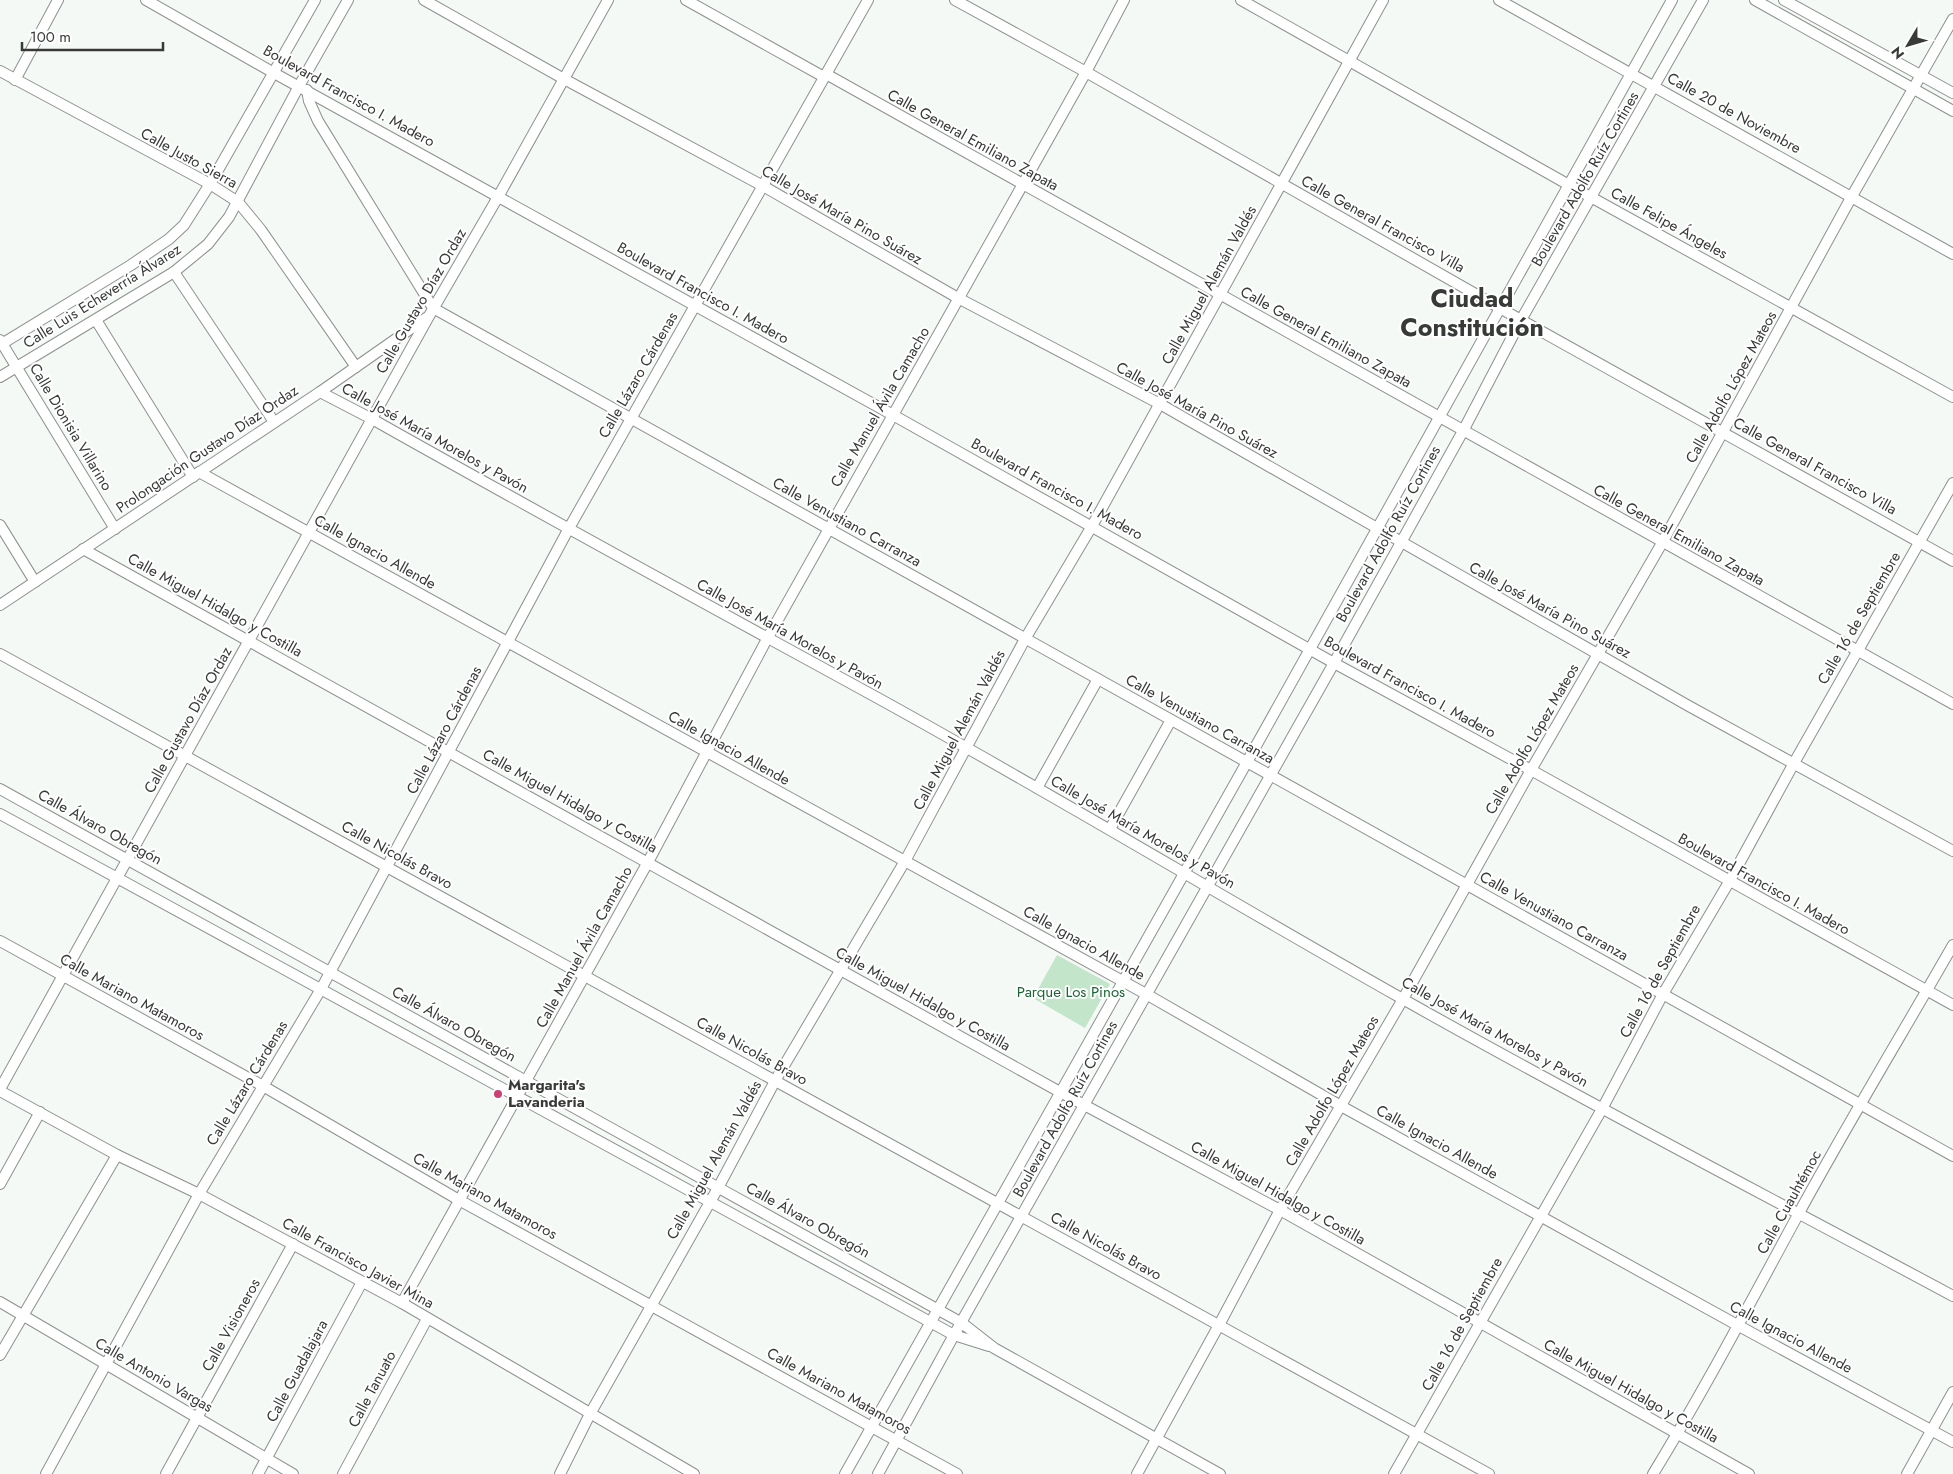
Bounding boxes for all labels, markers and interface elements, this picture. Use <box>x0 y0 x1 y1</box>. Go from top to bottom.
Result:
scale bar <box>22 20 164 52</box>
north arrow <box>1883 20 1933 70</box>
text: 100 m <box>30 26 71 48</box>
street label: Boulevard Francisco I. Madero <box>259 40 439 152</box>
text: N <box>1886 42 1909 64</box>
street label: Calle 20 de Noviembre <box>1663 67 1805 159</box>
street label: Calle General Emiliano Zapata <box>883 84 1063 196</box>
street label: Boulevard Adolfo Ruíz Cortines <box>1526 87 1644 271</box>
street label: Calle Justo Sierra <box>137 122 241 194</box>
street label: Calle José María Pino Suárez <box>758 160 926 270</box>
street label: Calle General Francisco Villa <box>1297 170 1469 278</box>
street label: Calle Felipe Ángeles <box>1606 182 1732 264</box>
street label: Calle Miguel Alemán Valdés <box>1156 202 1262 368</box>
street label: Calle Gustavo Díaz Ordaz <box>370 224 472 378</box>
street label: Boulevard Francisco I. Madero <box>613 237 793 349</box>
street label: Calle Luis Echeverría Álvarez <box>19 238 185 354</box>
district label: Ciudad Constitución <box>1400 280 1544 345</box>
street label: Calle General Emiliano Zapata <box>1236 281 1416 393</box>
street label: Calle Adolfo López Mateos <box>1680 307 1782 467</box>
street label: Calle Lázaro Cárdenas <box>593 308 683 442</box>
street label: Calle Manuel Ávila Camacho <box>825 323 935 491</box>
street label: Calle José María Pino Suárez <box>1112 356 1282 464</box>
street label: Calle Dionisia Villarino <box>24 359 118 495</box>
street label: Calle José María Morelos y Pavón <box>338 377 532 499</box>
street label: Prolongación Gustavo Díaz Ordaz <box>111 380 303 518</box>
street label: Calle General Francisco Villa <box>1729 412 1901 520</box>
street label: Boulevard Francisco I. Madero <box>967 433 1147 545</box>
street label: Boulevard Adolfo Ruíz Cortines <box>1330 442 1446 626</box>
street label: Calle Venustiano Carranza <box>769 472 925 572</box>
street label: Calle General Emiliano Zapata <box>1589 479 1769 591</box>
street label: Calle Ignacio Allende <box>310 509 440 595</box>
street label: Calle 16 de Septiembre <box>1812 547 1906 688</box>
street label: Calle Miguel Hidalgo y Costilla <box>123 548 307 662</box>
street label: Calle José María Pino Suárez <box>1465 556 1635 664</box>
street label: Calle José María Morelos y Pavón <box>693 573 887 695</box>
street label: Boulevard Francisco I. Madero <box>1320 631 1500 743</box>
street label: Calle Gustavo Díaz Ordaz <box>139 643 238 797</box>
street label: Calle Miguel Alemán Valdés <box>907 646 1011 814</box>
street label: Calle Adolfo López Mateos <box>1480 659 1584 819</box>
street label: Calle Lázaro Cárdenas <box>401 662 487 798</box>
street label: Calle Venustiano Carranza <box>1122 669 1278 769</box>
street label: Calle Ignacio Allende <box>664 705 794 791</box>
street label: Calle Miguel Hidalgo y Costilla <box>478 744 662 858</box>
street label: Calle José María Morelos y Pavón <box>1046 770 1240 894</box>
street label: Calle Álvaro Obregón <box>34 784 166 870</box>
street label: Calle Nicolás Bravo <box>337 815 457 895</box>
street label: Boulevard Francisco I. Madero <box>1674 828 1854 940</box>
street label: Calle Manuel Ávila Camacho <box>530 862 638 1032</box>
street label: Calle Venustiano Carranza <box>1476 866 1632 966</box>
street label: Calle Ignacio Allende <box>1019 900 1149 986</box>
street label: Calle 16 de Septiembre <box>1614 900 1706 1042</box>
street label: Calle Miguel Hidalgo y Costilla <box>831 942 1015 1056</box>
street label: Calle Mariano Matamoros <box>56 948 208 1046</box>
street label: Calle José María Morelos y Pavón <box>1398 971 1592 1093</box>
street label: Calle Álvaro Obregón <box>388 981 520 1067</box>
park label: Parque Los Pinos <box>1017 981 1125 1003</box>
street label: Calle Nicolás Bravo <box>692 1011 812 1091</box>
street label: Calle Adolfo López Mateos <box>1280 1011 1384 1171</box>
street label: Calle Lázaro Cárdenas <box>201 1016 293 1150</box>
street label: Boulevard Adolfo Ruíz Cortines <box>1007 1017 1123 1201</box>
place label: Margarita's Lavanderia <box>508 1074 585 1113</box>
street label: Calle Miguel Alemán Valdés <box>661 1077 767 1243</box>
marker: Margarita's Lavanderia <box>492 1088 504 1100</box>
street label: Calle Ignacio Allende <box>1372 1099 1502 1185</box>
street label: Calle Miguel Hidalgo y Costilla <box>1186 1136 1370 1250</box>
street label: Calle Cuauhtémoc <box>1751 1146 1827 1258</box>
street label: Calle Mariano Matamoros <box>409 1147 561 1245</box>
street label: Calle Álvaro Obregón <box>742 1177 874 1263</box>
street label: Calle Nicolás Bravo <box>1046 1206 1166 1286</box>
street label: Calle Francisco Javier Mina <box>278 1212 438 1314</box>
street label: Calle 16 de Septiembre <box>1416 1253 1508 1395</box>
street label: Calle Visioneros <box>196 1274 266 1376</box>
street label: Calle Ignacio Allende <box>1726 1295 1857 1379</box>
street label: Calle Guadalajara <box>261 1316 333 1426</box>
street label: Calle Antonio Vargas <box>91 1332 217 1418</box>
street label: Calle Miguel Hidalgo y Costilla <box>1539 1334 1723 1448</box>
street label: Calle Mariano Matamoros <box>763 1342 915 1440</box>
street label: Calle Tanuato <box>343 1347 401 1431</box>

